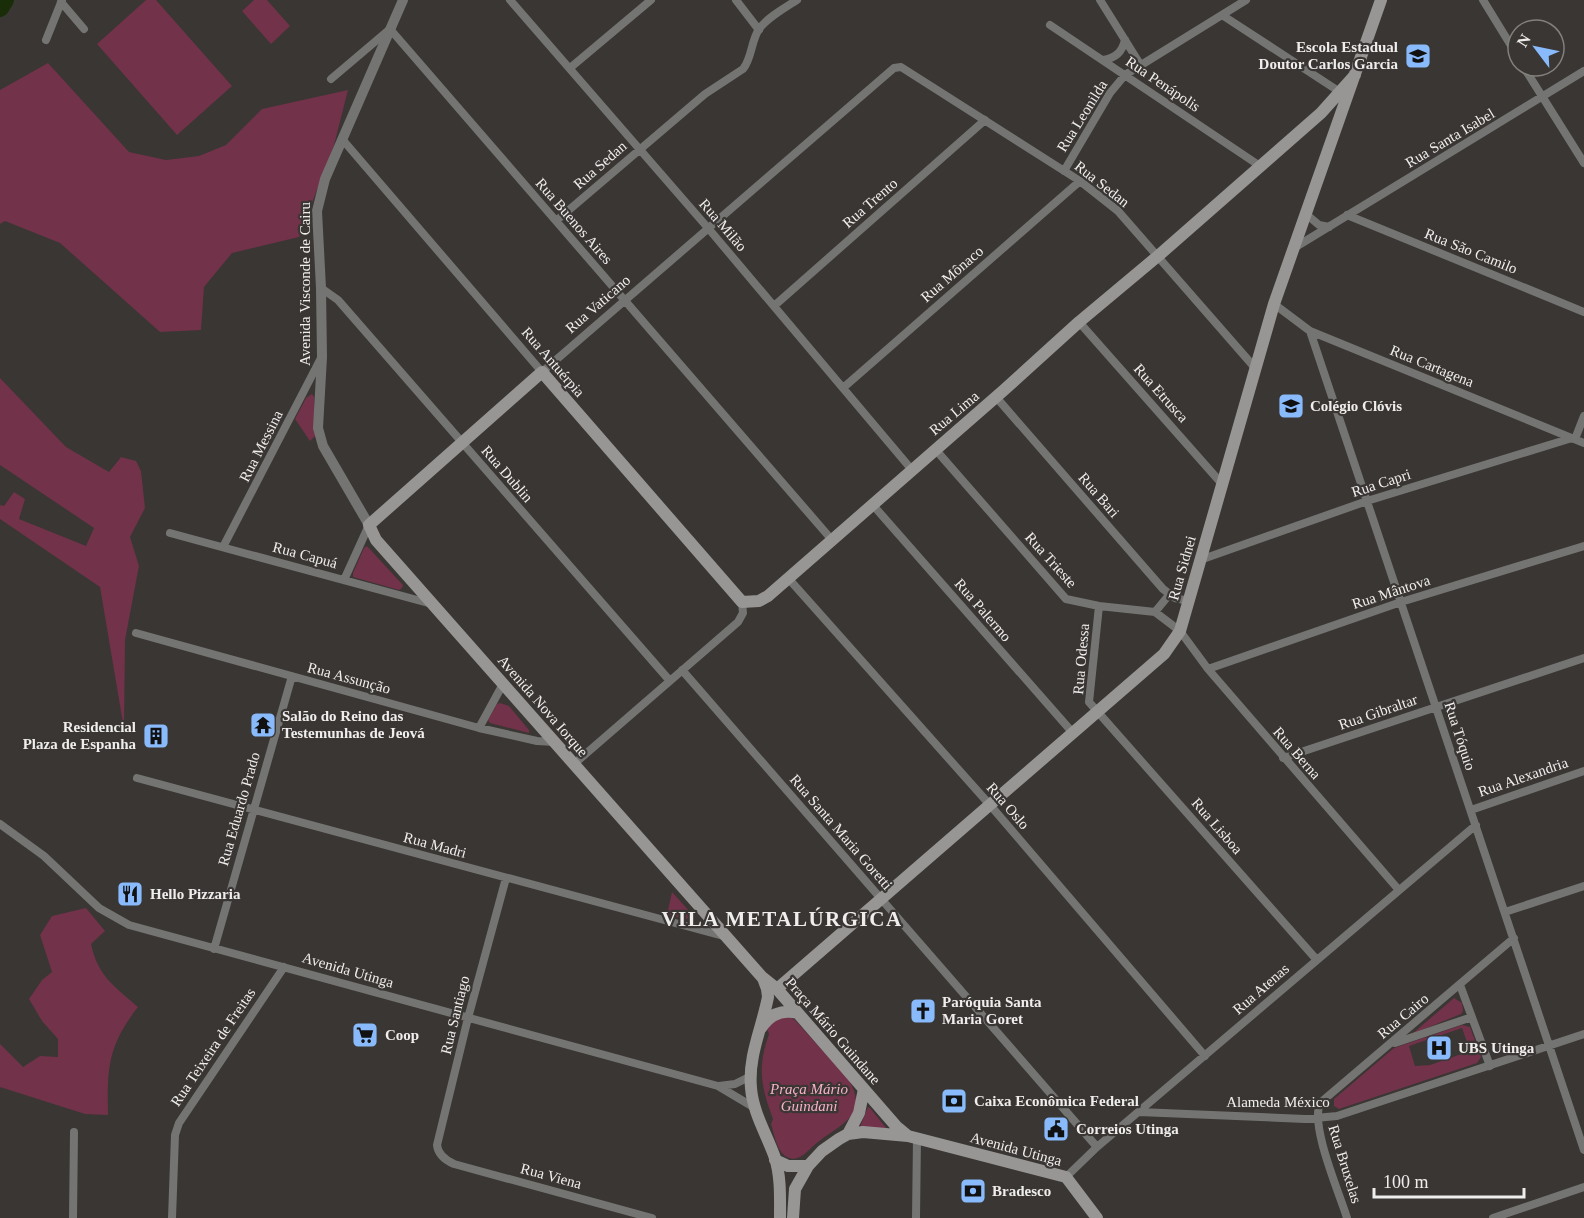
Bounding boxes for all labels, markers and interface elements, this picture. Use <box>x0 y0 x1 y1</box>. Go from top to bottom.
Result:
north arrow <box>1506 18 1566 78</box>
text: N <box>1513 31 1534 50</box>
place label: Escola Estadual Doutor Carlos Garcia <box>1259 39 1398 72</box>
school or university icon: Escola Estadual Doutor Carlos Garcia <box>1403 41 1433 71</box>
street label: Rua Penápolis <box>1123 53 1203 115</box>
street label: Rua Leonilda <box>1054 77 1110 155</box>
street label: Rua Santa Isabel <box>1403 105 1497 171</box>
street label: Rua Sedan <box>570 137 630 192</box>
street label: Rua Sedan <box>1072 158 1133 210</box>
street label: Rua Buenos Aires <box>532 175 616 267</box>
street label: Rua Trento <box>839 175 901 231</box>
street label: Rua Milão <box>696 196 750 254</box>
street label: Avenida Visconde de Cairu <box>297 202 313 366</box>
street label: Rua São Camilo <box>1422 225 1520 277</box>
street label: Rua Mônaco <box>918 243 986 305</box>
street label: Rua Vaticano <box>563 272 633 336</box>
street label: Rua Antuérpia <box>518 324 588 400</box>
street label: Rua Cartagena <box>1388 342 1476 390</box>
street label: Rua Etrusca <box>1131 361 1192 426</box>
street label: Rua Lima <box>926 388 982 438</box>
school or university icon: Colégio Clóvis <box>1276 391 1306 421</box>
place label: Colégio Clóvis <box>1310 398 1402 414</box>
street label: Rua Messina <box>236 407 286 484</box>
street label: Rua Dublin <box>478 442 536 506</box>
street label: Rua Capri <box>1349 466 1413 500</box>
street label: Rua Bari <box>1075 469 1123 521</box>
street label: Rua Trieste <box>1022 529 1080 591</box>
street label: Rua Sidnei <box>1165 534 1199 602</box>
street label: Rua Capuá <box>271 539 339 571</box>
street label: Rua Mântova <box>1350 572 1432 612</box>
street label: Rua Palermo <box>951 575 1015 645</box>
street label: Rua Odessa <box>1070 622 1092 695</box>
street label: Avenida Nova Iorque <box>495 652 592 760</box>
street label: Rua Assunção <box>306 659 392 697</box>
street label: Rua Gibraltar <box>1337 691 1419 733</box>
street label: Rua Tóquio <box>1441 700 1479 772</box>
place label: Salão do Reino das Testemunhas de Jeová <box>282 708 425 741</box>
temple icon: Salão do Reino das Testemunhas de Jeová <box>248 710 278 740</box>
place label: Residencial Plaza de Espanha <box>23 719 136 752</box>
building icon: Residencial Plaza de Espanha <box>141 721 171 751</box>
street label: Rua Berna <box>1270 724 1324 783</box>
street label: Rua Eduardo Prado <box>215 750 263 868</box>
street label: Rua Alexandria <box>1476 754 1570 800</box>
street label: Rua Santa Maria Goretti <box>787 771 895 893</box>
street label: Rua Oslo <box>984 780 1032 832</box>
street label: Rua Lisboa <box>1188 795 1246 857</box>
street label: Rua Madri <box>402 829 468 861</box>
restaurant icon: Hello Pizzaria <box>115 879 145 909</box>
place label: Hello Pizzaria <box>150 886 241 902</box>
district label: VILA METALÚRGICA <box>661 907 903 931</box>
street label: Avenida Utinga <box>300 949 396 991</box>
street label: Rua Atenas <box>1230 960 1292 1018</box>
street label: Rua Santiago <box>438 974 472 1056</box>
street label: Praça Mário Guindane <box>782 975 884 1088</box>
street label: Rua Teixeira de Freitas <box>167 985 259 1109</box>
street label: Rua Cairo <box>1374 990 1432 1042</box>
place label: Paróquia Santa Maria Goret <box>942 994 1042 1027</box>
church icon: Paróquia Santa Maria Goret <box>908 996 938 1026</box>
supermarket icon: Coop <box>350 1020 380 1050</box>
place label: Coop <box>385 1027 419 1043</box>
hospital icon: UBS Utinga <box>1424 1033 1454 1063</box>
place label: UBS Utinga <box>1458 1040 1535 1056</box>
park label: Praça Mário Guindani <box>769 1081 848 1114</box>
bank icon: Caixa Econômica Federal <box>939 1086 969 1116</box>
place label: Caixa Econômica Federal <box>974 1093 1139 1109</box>
street label: Alameda México <box>1226 1094 1330 1110</box>
public building icon: Correios Utinga <box>1041 1114 1071 1144</box>
place label: Correios Utinga <box>1076 1121 1179 1137</box>
street label: Rua Bruxelas <box>1325 1123 1365 1205</box>
street label: Avenida Utinga <box>968 1129 1064 1169</box>
street label: Rua Viena <box>519 1160 584 1192</box>
scale bar <box>1374 1161 1524 1199</box>
text: 100 m <box>1383 1172 1429 1192</box>
bank icon: Bradesco <box>958 1176 988 1206</box>
place label: Bradesco <box>992 1183 1051 1199</box>

